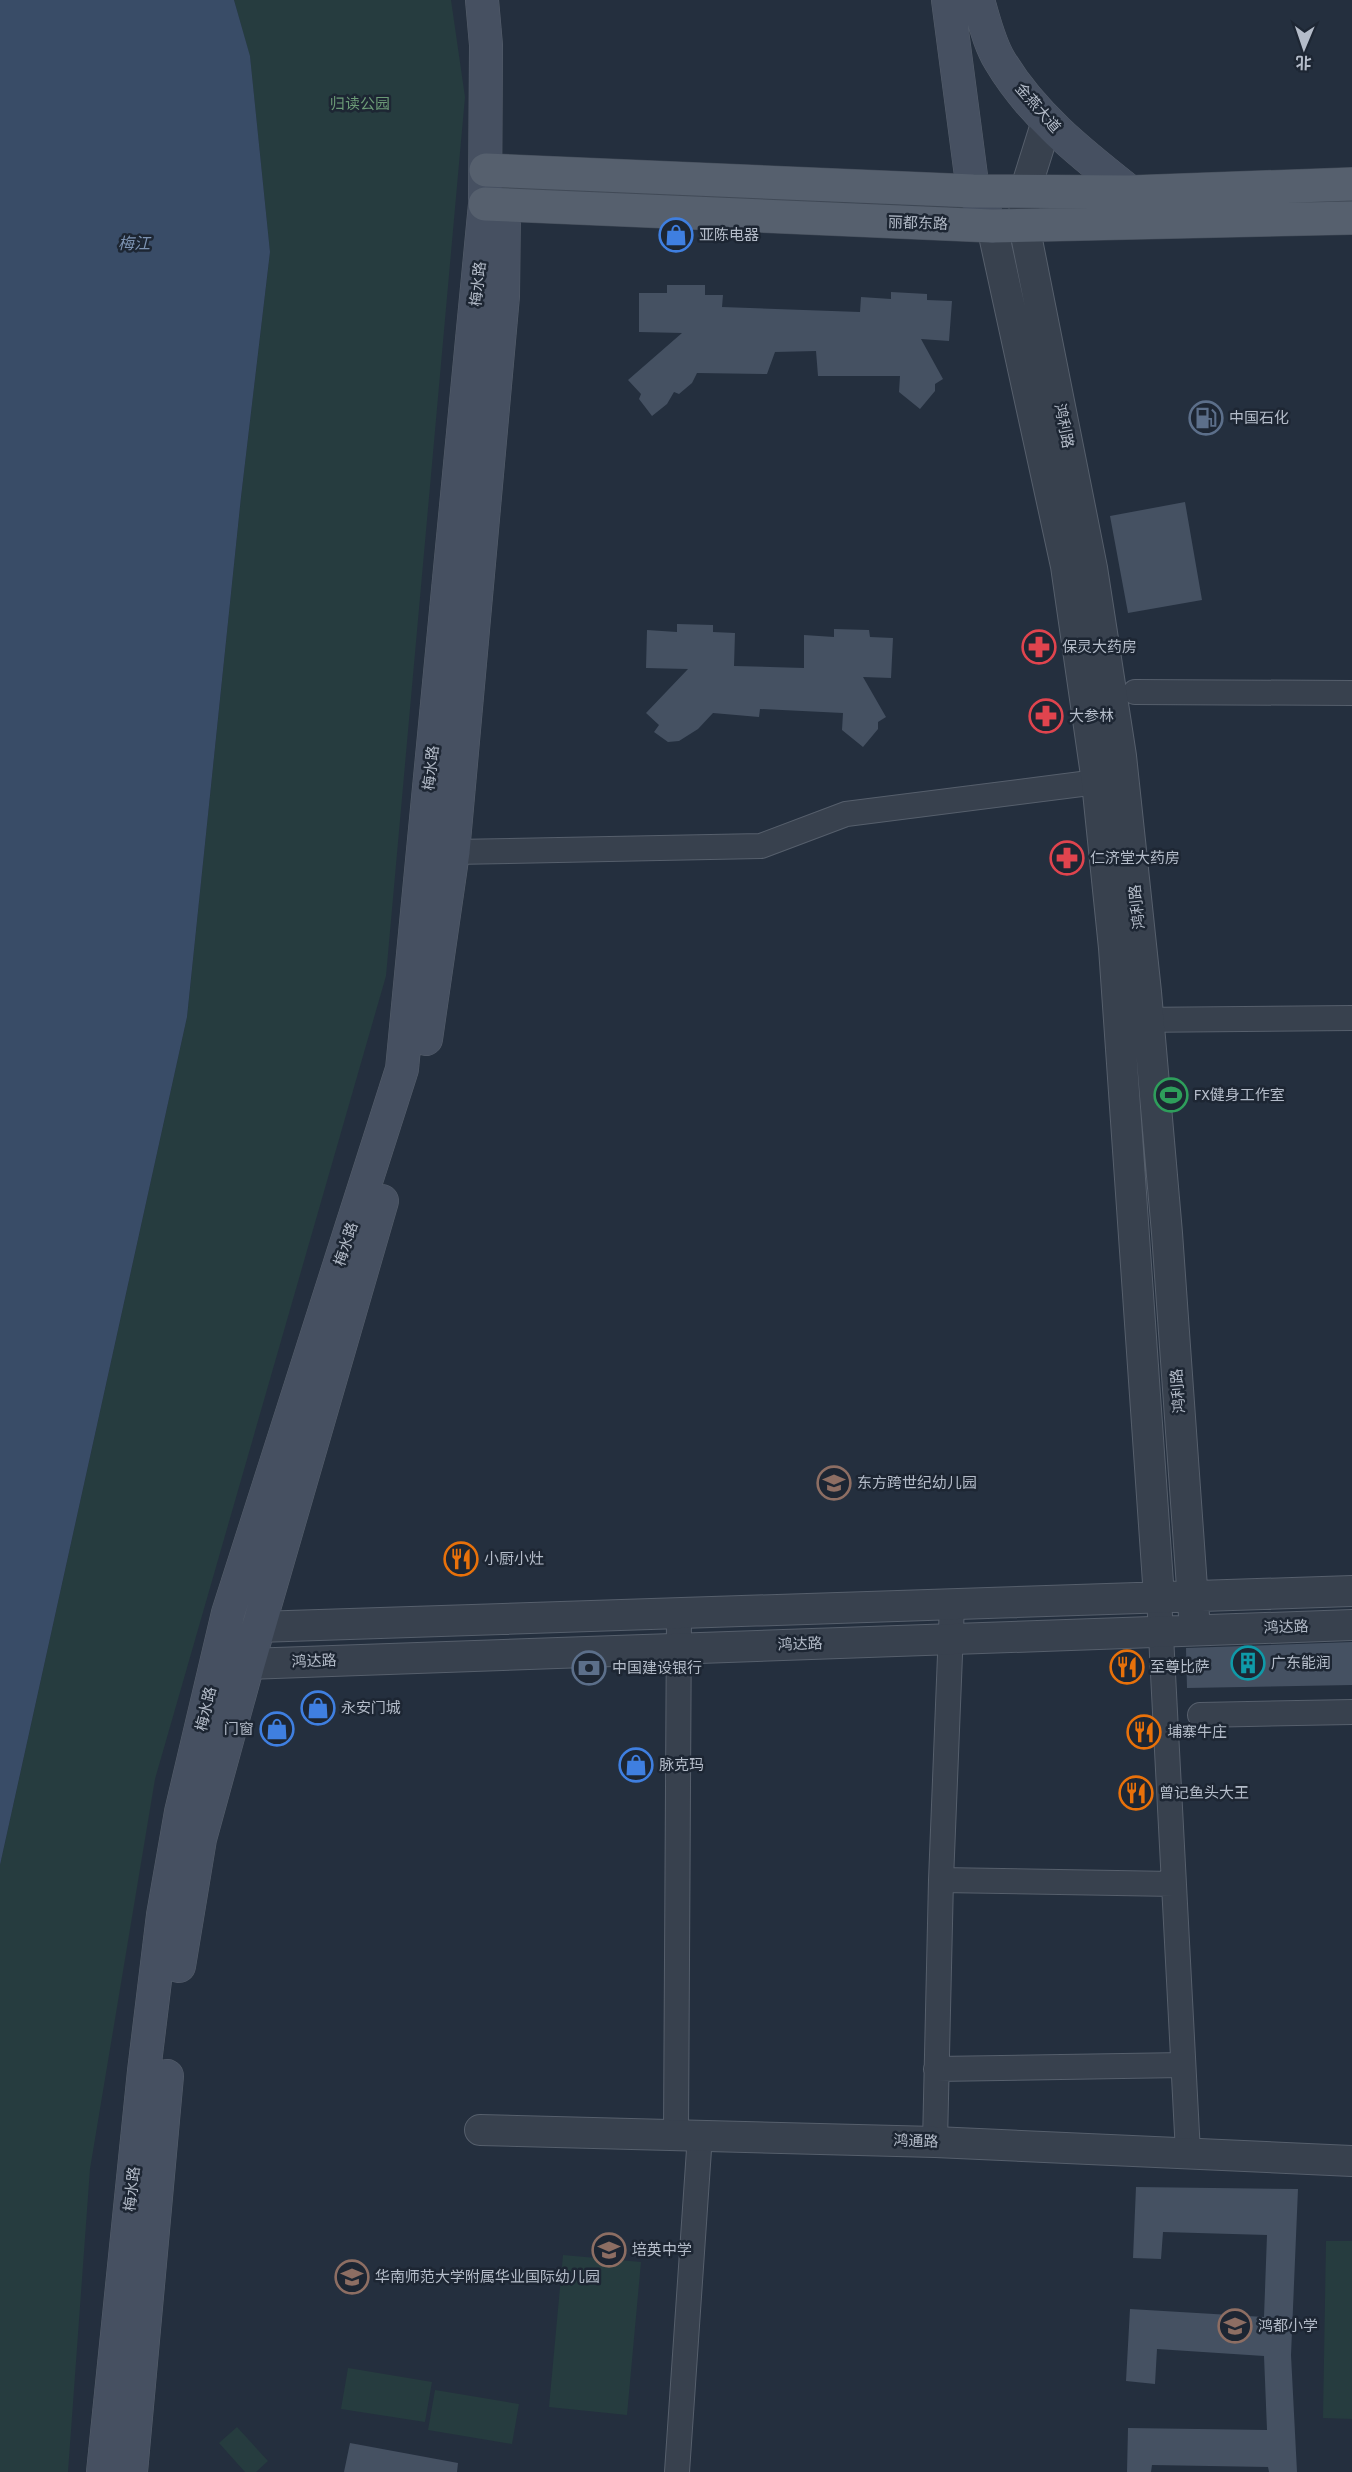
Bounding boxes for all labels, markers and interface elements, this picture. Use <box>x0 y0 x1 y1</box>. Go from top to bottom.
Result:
north arrow <box>1274 18 1334 78</box>
text: 北 <box>1295 52 1312 74</box>
street label: 金燕大道 <box>1011 78 1066 137</box>
park label: 归读公园 <box>330 93 390 114</box>
street label: 丽都东路 <box>888 211 948 234</box>
shop icon: 亚陈电器 <box>658 217 694 253</box>
place label: 亚陈电器 <box>699 224 759 245</box>
water label: 梅江 <box>118 232 152 254</box>
street label: 梅水路 <box>465 260 490 307</box>
fuel station icon: 中国石化 <box>1188 400 1224 436</box>
street label: 鸿利路 <box>1050 402 1079 450</box>
place label: 中国石化 <box>1229 407 1289 428</box>
pharmacy icon: 保灵大药房 <box>1021 629 1057 665</box>
place label: 保灵大药房 <box>1062 636 1137 657</box>
pharmacy icon: 大参林 <box>1028 698 1064 734</box>
place label: 大参林 <box>1069 705 1114 726</box>
street label: 梅水路 <box>418 744 443 791</box>
pharmacy icon: 仁济堂大药房 <box>1049 840 1085 876</box>
place label: 仁济堂大药房 <box>1090 847 1180 868</box>
street label: 鸿利路 <box>1124 884 1149 931</box>
sports icon: FX健身工作室 <box>1153 1077 1189 1113</box>
place label: FX健身工作室 <box>1194 1084 1285 1105</box>
street label: 梅水路 <box>329 1219 362 1268</box>
street label: 鸿利路 <box>1165 1368 1190 1414</box>
school or university icon: 东方跨世纪幼儿园 <box>816 1465 852 1501</box>
place label: 东方跨世纪幼儿园 <box>857 1472 977 1493</box>
restaurant icon: 小厨小灶 <box>443 1541 479 1577</box>
place label: 小厨小灶 <box>484 1548 544 1569</box>
street label: 鸿达路 <box>1263 1615 1309 1638</box>
street label: 鸿达路 <box>777 1632 823 1655</box>
building icon: 广东能润 <box>1230 1645 1266 1681</box>
street label: 鸿达路 <box>291 1649 337 1672</box>
restaurant icon: 至尊比萨 <box>1109 1649 1145 1685</box>
bank icon: 中国建设银行 <box>571 1650 607 1686</box>
place label: 广东能润 <box>1271 1652 1331 1673</box>
place label: 至尊比萨 <box>1150 1656 1210 1677</box>
place label: 中国建设银行 <box>612 1657 702 1678</box>
street label: 梅水路 <box>190 1685 221 1733</box>
shop icon: 永安门城 <box>300 1690 336 1726</box>
place label: 永安门城 <box>341 1697 401 1718</box>
shop icon: 门窗 <box>259 1711 295 1747</box>
restaurant icon: 埔寨牛庄 <box>1126 1714 1162 1750</box>
place label: 门窗 <box>224 1718 254 1739</box>
place label: 埔寨牛庄 <box>1167 1721 1227 1742</box>
shop icon: 脉克玛 <box>618 1747 654 1783</box>
place label: 脉克玛 <box>659 1754 704 1775</box>
restaurant icon: 曾记鱼头大王 <box>1118 1775 1154 1811</box>
place label: 曾记鱼头大王 <box>1159 1782 1249 1803</box>
street label: 鸿通路 <box>893 2129 939 2152</box>
street label: 梅水路 <box>119 2165 144 2212</box>
school or university icon: 培英中学 <box>591 2232 627 2268</box>
place label: 培英中学 <box>632 2239 692 2260</box>
school or university icon: 华南师范大学附属华业国际幼儿园 <box>334 2259 370 2295</box>
place label: 华南师范大学附属华业国际幼儿园 <box>375 2266 600 2287</box>
school or university icon: 鸿都小学 <box>1217 2308 1253 2344</box>
place label: 鸿都小学 <box>1258 2315 1318 2336</box>

